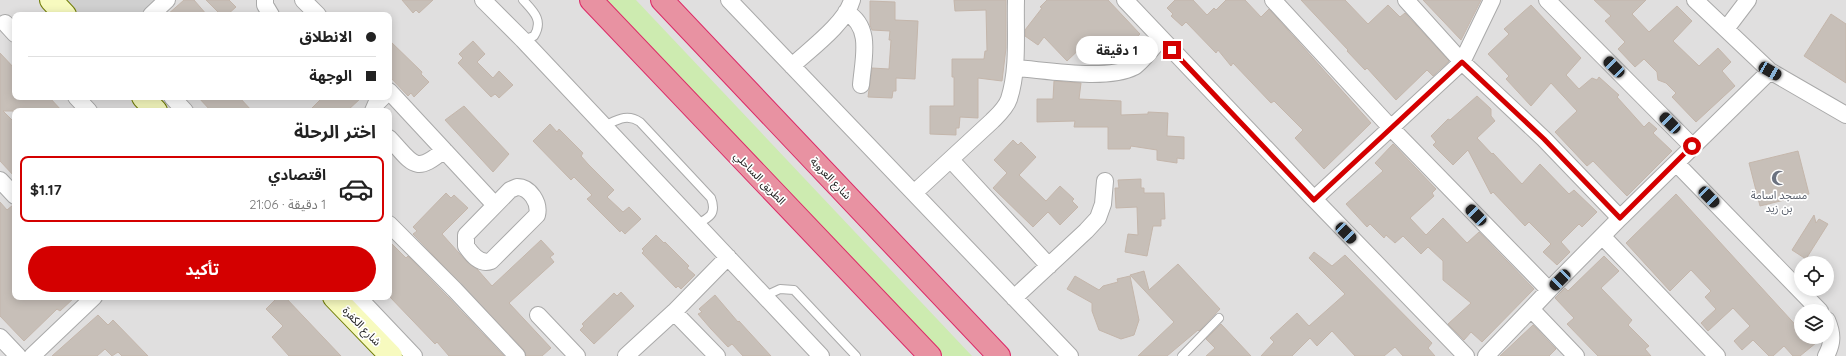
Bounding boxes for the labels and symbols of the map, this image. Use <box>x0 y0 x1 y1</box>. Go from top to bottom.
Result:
callout: 1 دقيقة <box>1076 36 1158 64</box>
route end <box>1163 41 1181 59</box>
car <box>1601 54 1627 80</box>
car <box>1757 60 1783 82</box>
car <box>1657 110 1683 136</box>
route start <box>1683 137 1701 155</box>
street label: الطريق الساحلي <box>729 149 789 209</box>
street label: شارع العروبة <box>807 154 855 203</box>
mosque icon: مسجد اسامة بن زيد <box>1770 169 1788 187</box>
car <box>1696 184 1722 210</box>
place label: مسجد اسامة بن زيد <box>1751 188 1807 215</box>
car <box>1463 202 1489 228</box>
car <box>1333 220 1359 246</box>
car <box>1547 267 1573 293</box>
street label: شارع الكفرة <box>339 303 384 350</box>

